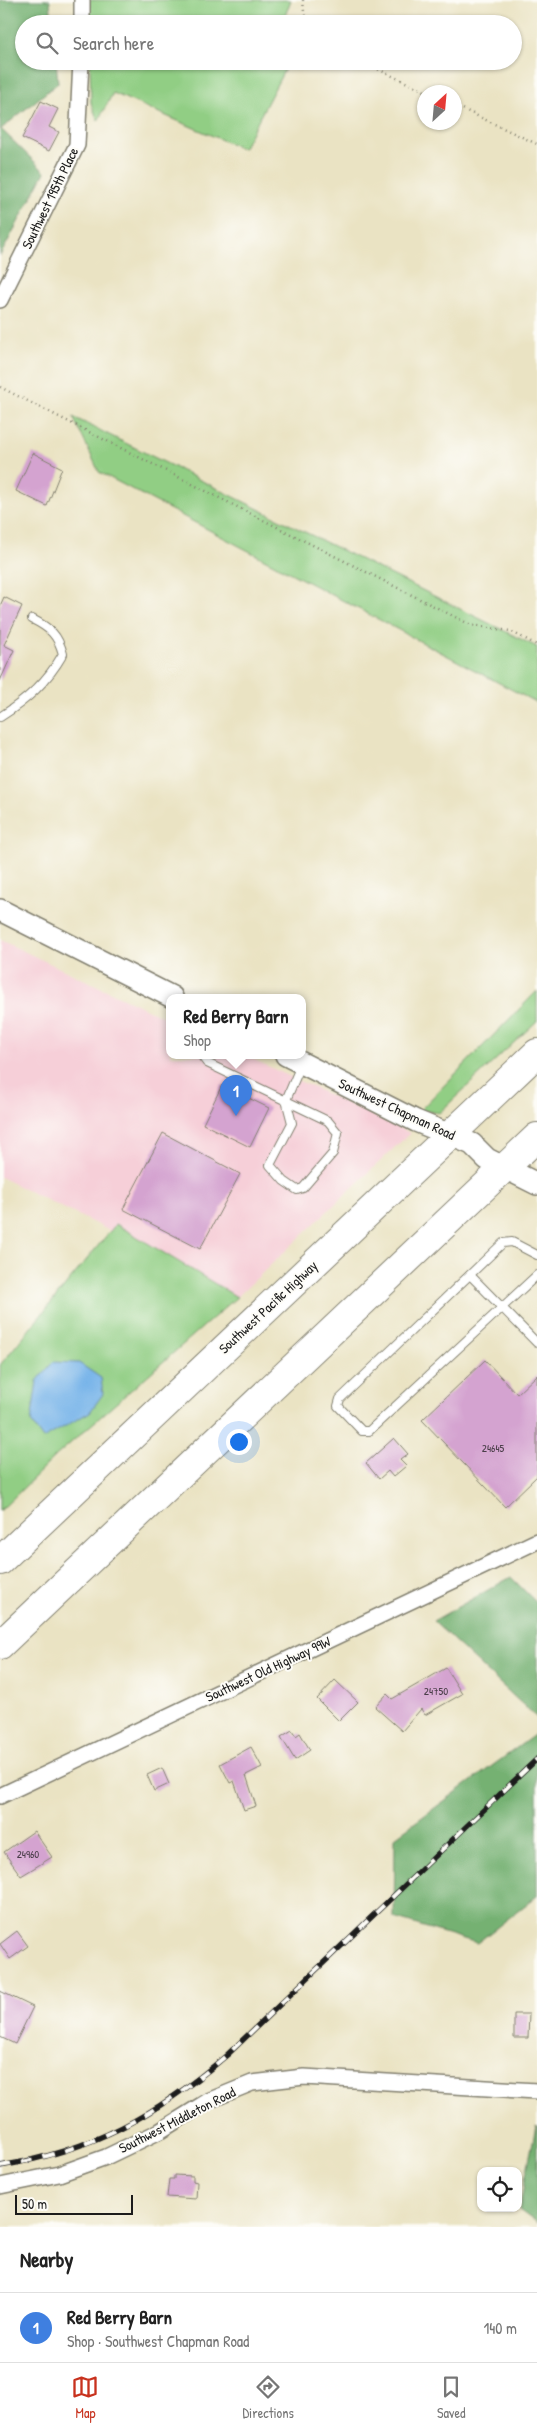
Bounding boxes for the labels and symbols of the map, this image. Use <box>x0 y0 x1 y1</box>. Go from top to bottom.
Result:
north arrow <box>417 85 462 130</box>
street label: Southwest 195th Place <box>17 143 83 252</box>
street label: Southwest Chapman Road <box>335 1073 459 1145</box>
pin: 1 <box>220 1075 252 1116</box>
street label: Southwest Pacific Highway <box>214 1256 322 1358</box>
your location <box>226 1429 252 1455</box>
house number: 24645 <box>482 1441 505 1455</box>
street label: Southwest Old Highway 99W <box>202 1631 334 1707</box>
house number: 24750 <box>424 1684 448 1698</box>
house number: 24960 <box>17 1847 39 1861</box>
street label: Southwest Middleton Road <box>115 2082 239 2157</box>
scale bar <box>15 2192 132 2215</box>

